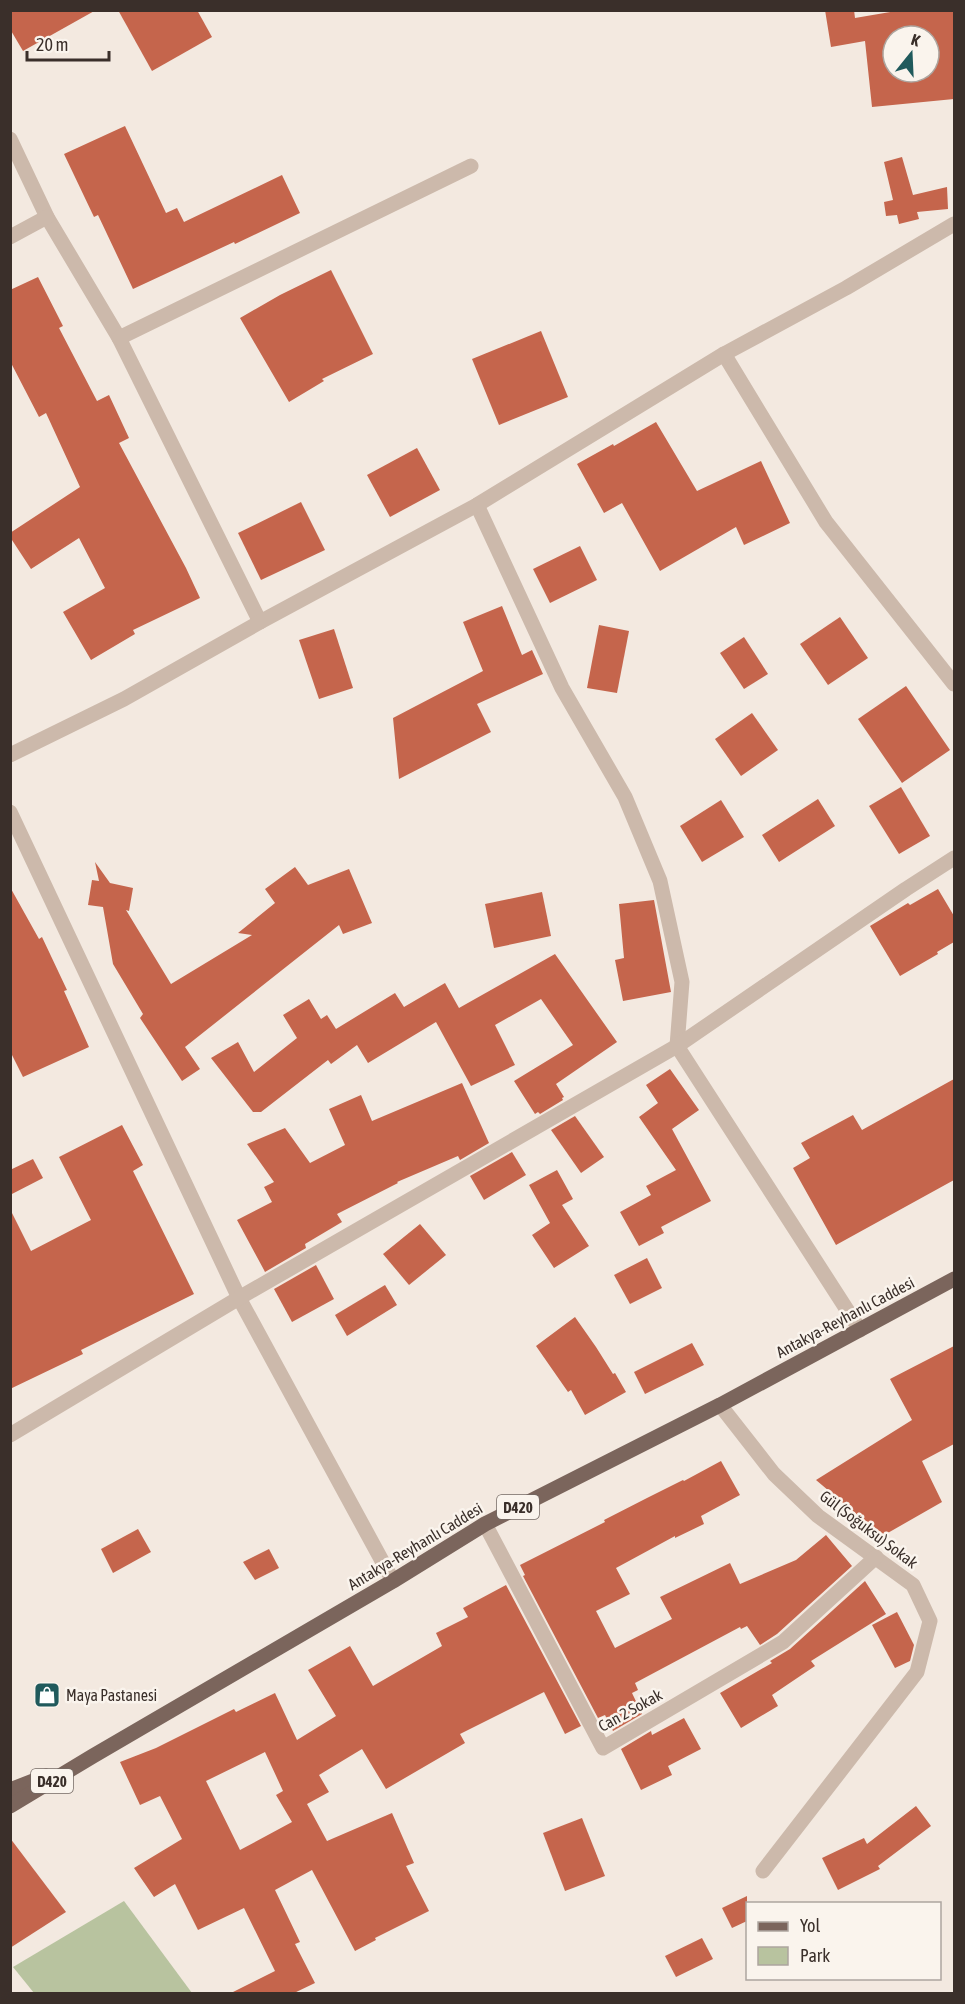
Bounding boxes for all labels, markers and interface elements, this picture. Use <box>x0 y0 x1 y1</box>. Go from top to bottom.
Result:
scale bar <box>27 24 110 62</box>
north arrow <box>881 24 941 84</box>
text: K <box>909 30 922 50</box>
text: 20 m <box>36 34 68 55</box>
street label: Antakya-Reyhanlı Caddesi <box>773 1273 918 1362</box>
street label: Gül (Soğuksu) Sokak <box>816 1486 921 1572</box>
road number: D420 <box>497 1495 539 1519</box>
street label: Antakya-Reyhanlı Caddesi <box>344 1499 486 1594</box>
shop icon: Maya Pastanesi <box>32 1680 62 1710</box>
street label: Can 2 Sokak <box>595 1685 665 1735</box>
place label: Maya Pastanesi <box>66 1686 157 1705</box>
road number: D420 <box>31 1769 73 1793</box>
legend <box>746 1902 941 1980</box>
text: Yol <box>800 1915 820 1936</box>
text: Park <box>800 1945 830 1966</box>

